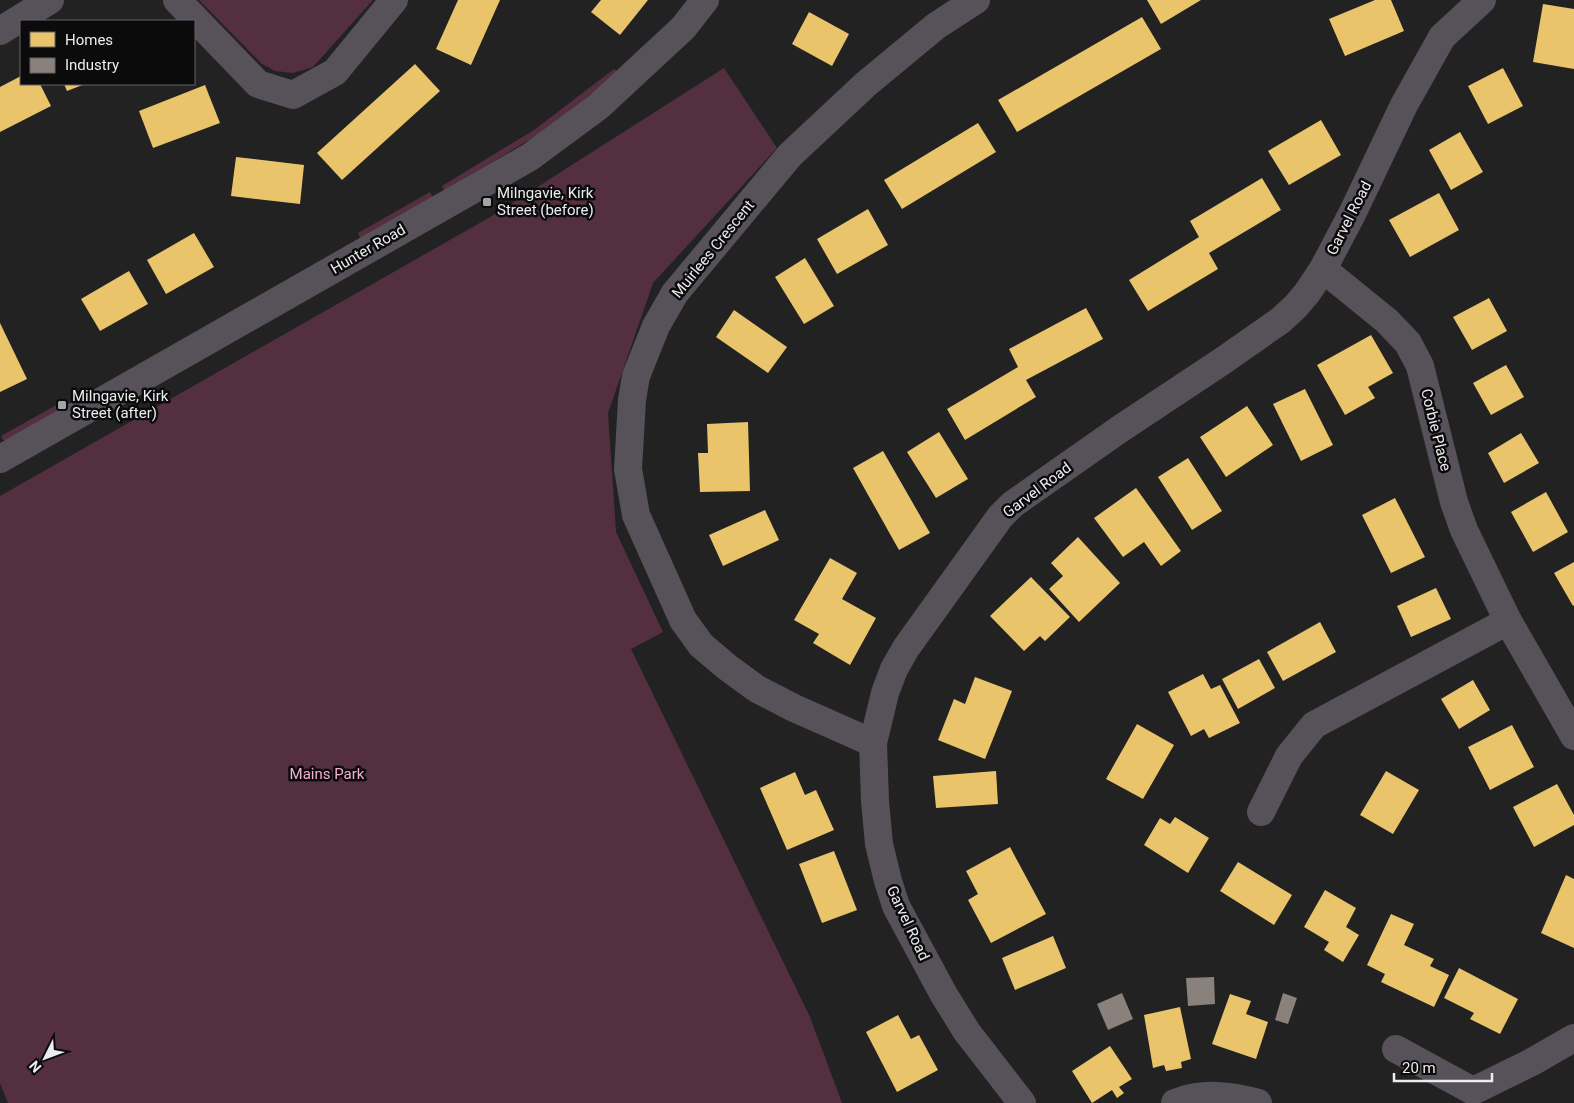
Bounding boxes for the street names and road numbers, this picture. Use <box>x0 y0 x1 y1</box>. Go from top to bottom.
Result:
street label: Garvel Road <box>1323 178 1375 258</box>
street label: Muirlees Crescent <box>668 196 758 301</box>
street label: Hunter Road <box>327 220 409 278</box>
street label: Corbie Place <box>1417 387 1455 473</box>
street label: Garvel Road <box>999 459 1075 521</box>
street label: Garvel Road <box>883 883 933 963</box>

